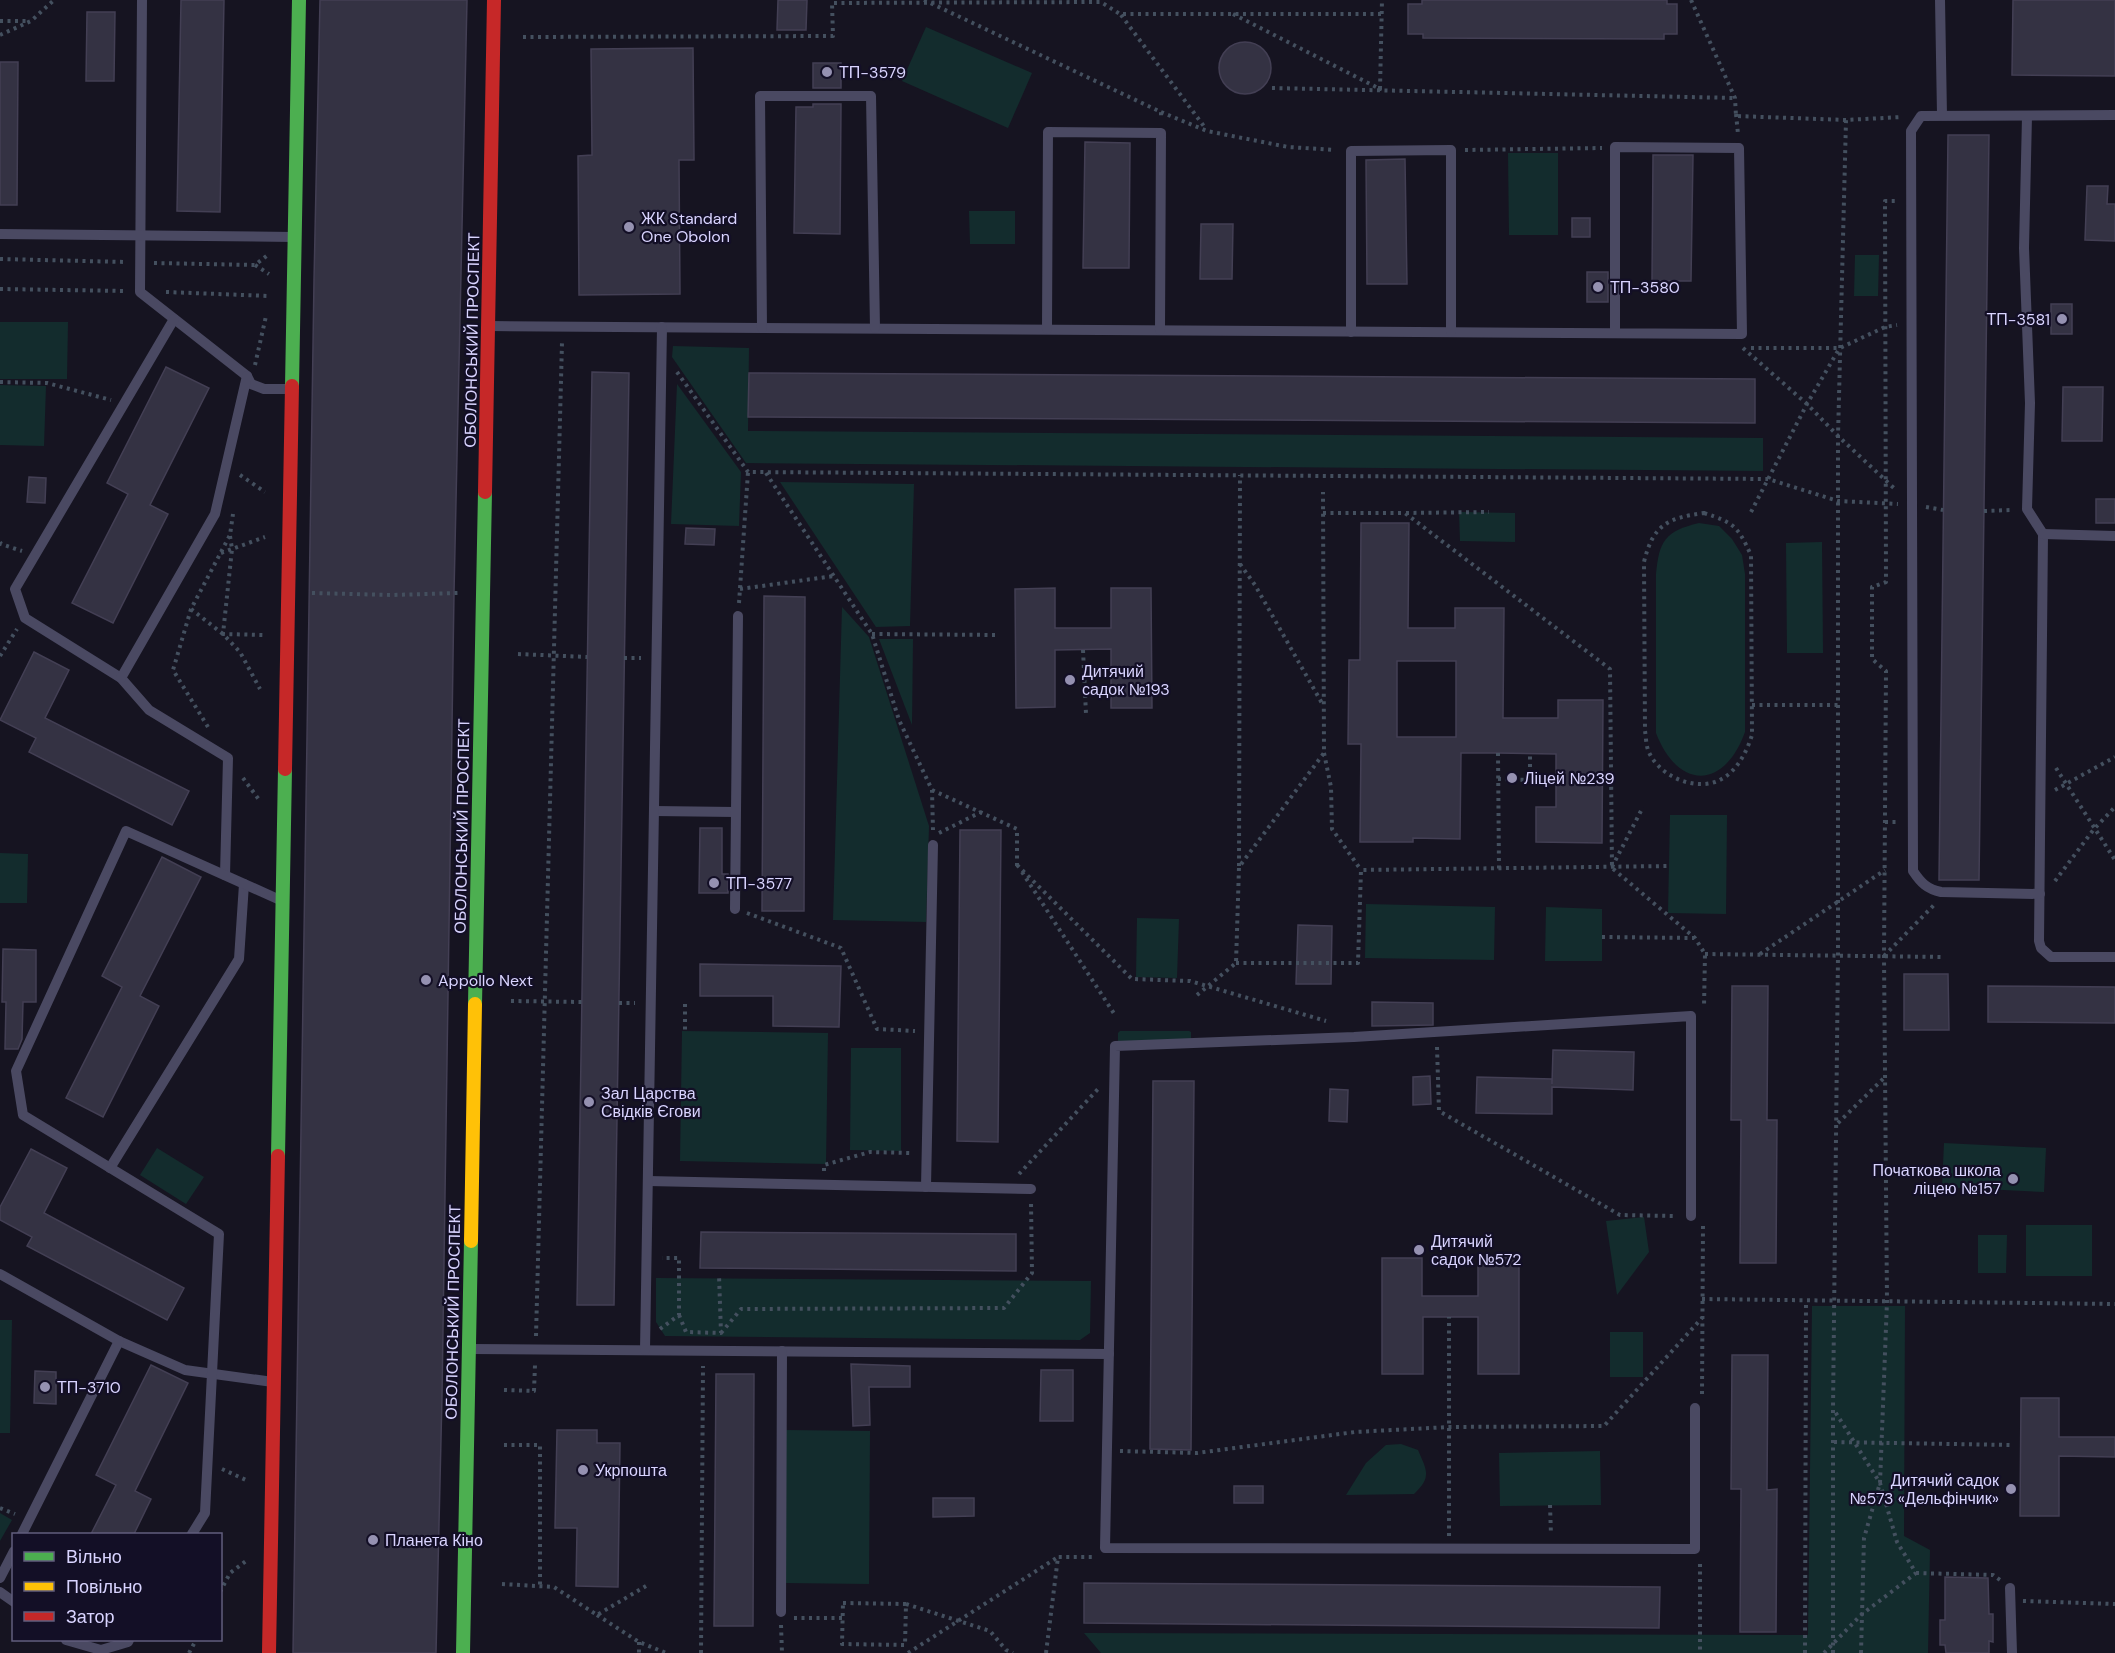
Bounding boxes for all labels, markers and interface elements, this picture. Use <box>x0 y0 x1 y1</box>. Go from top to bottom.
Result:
place label: ТП-3579 <box>839 62 906 83</box>
marker: ТП-3579 <box>820 65 834 79</box>
place label: ЖК Standard One Obolon <box>641 208 737 247</box>
marker: ЖК Standard One Obolon <box>622 220 636 234</box>
street label: ОБОЛОНСЬКИЙ ПРОСПЕКТ <box>460 232 484 448</box>
place label: ТП-3580 <box>1610 277 1680 298</box>
marker: ТП-3580 <box>1591 280 1605 294</box>
place label: ТП-3581 <box>1986 309 2050 330</box>
marker: ТП-3581 <box>2055 312 2069 326</box>
place label: Дитячий садок №193 <box>1082 661 1170 700</box>
marker: Дитячий садок №193 <box>1063 673 1077 687</box>
street label: ОБОЛОНСЬКИЙ ПРОСПЕКТ <box>450 718 474 934</box>
place label: Ліцей №239 <box>1524 768 1615 789</box>
marker: Ліцей №239 <box>1505 771 1519 785</box>
place label: ТП-3577 <box>726 873 792 894</box>
marker: ТП-3577 <box>707 876 721 890</box>
place label: Appollo Next <box>438 970 533 991</box>
marker: Appollo Next <box>419 973 433 987</box>
place label: Зал Царства Свідків Єгови <box>601 1083 701 1122</box>
marker: Зал Царства Свідків Єгови <box>582 1095 596 1109</box>
place label: Початкова школа ліцею №157 <box>1872 1160 2001 1199</box>
marker: Початкова школа ліцею №157 <box>2006 1172 2020 1186</box>
street label: ОБОЛОНСЬКИЙ ПРОСПЕКТ <box>441 1204 465 1420</box>
place label: Дитячий садок №572 <box>1431 1231 1521 1270</box>
marker: Дитячий садок №572 <box>1412 1243 1426 1257</box>
place label: ТП-3710 <box>57 1377 121 1398</box>
marker: ТП-3710 <box>38 1380 52 1394</box>
place label: Укрпошта <box>595 1460 667 1481</box>
marker: Укрпошта <box>576 1463 590 1477</box>
place label: Дитячий садок №573 «Дельфінчик» <box>1849 1470 2000 1509</box>
marker: Дитячий садок №573 «Дельфінчик» <box>2004 1482 2018 1496</box>
place label: Планета Кіно <box>385 1530 483 1551</box>
legend <box>12 1533 222 1641</box>
marker: Планета Кіно <box>366 1533 380 1547</box>
text: Вільно <box>66 1545 122 1569</box>
text: Повільно <box>66 1575 142 1599</box>
text: Затор <box>66 1605 115 1629</box>

